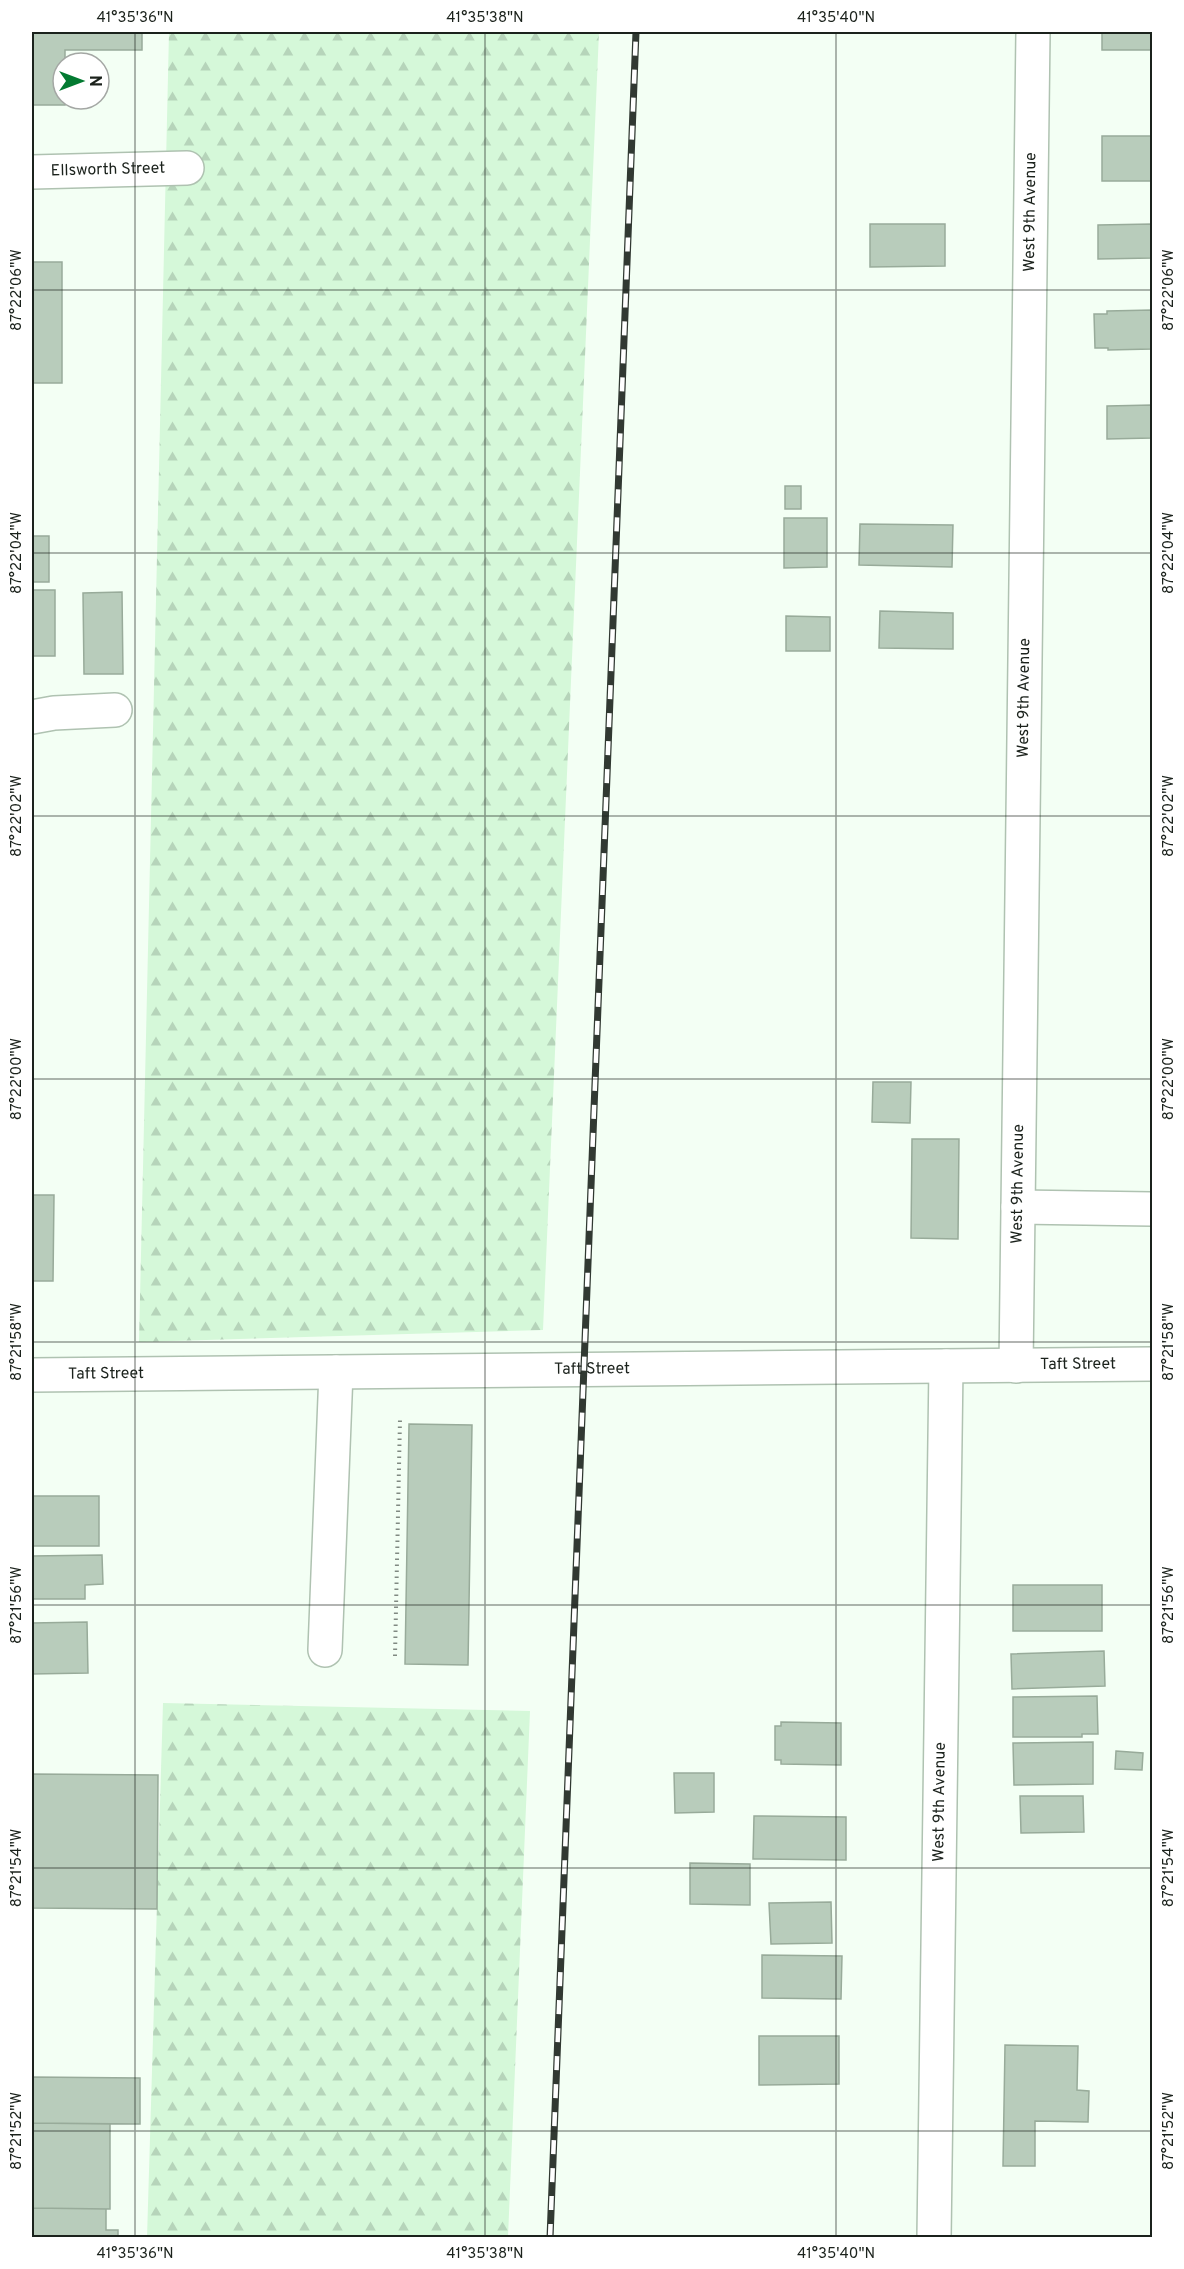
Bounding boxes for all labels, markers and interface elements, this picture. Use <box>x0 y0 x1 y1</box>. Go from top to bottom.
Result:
text: 41°35'36"N <box>96 9 174 28</box>
text: 41°35'38"N <box>446 9 524 28</box>
text: 41°35'40"N <box>797 9 875 28</box>
north arrow <box>51 51 111 111</box>
text: N <box>84 75 104 87</box>
street label: West 9th Avenue <box>1020 152 1041 272</box>
street label: Ellsworth Street <box>50 159 166 182</box>
text: 87°22'06"W <box>8 249 27 331</box>
text: 87°22'06"W <box>1160 249 1179 331</box>
text: 87°22'04"W <box>8 512 27 594</box>
text: 87°22'04"W <box>1160 512 1179 594</box>
street label: West 9th Avenue <box>1014 638 1035 758</box>
text: 87°22'02"W <box>8 775 27 857</box>
text: 87°22'02"W <box>1160 775 1179 857</box>
text: 87°22'00"W <box>8 1038 27 1120</box>
text: 87°22'00"W <box>1160 1038 1179 1120</box>
street label: West 9th Avenue <box>1008 1124 1029 1244</box>
text: 87°21'58"W <box>8 1303 27 1381</box>
text: 87°21'58"W <box>1160 1303 1179 1381</box>
street label: Taft Street <box>1040 1354 1116 1375</box>
street label: Taft Street <box>554 1359 630 1380</box>
street label: Taft Street <box>68 1364 144 1385</box>
text: 87°21'56"W <box>8 1566 27 1644</box>
text: 87°21'56"W <box>1160 1566 1179 1644</box>
street label: West 9th Avenue <box>929 1742 951 1862</box>
text: 87°21'54"W <box>8 1829 27 1907</box>
text: 87°21'54"W <box>1160 1829 1179 1907</box>
text: 87°21'52"W <box>8 2092 27 2170</box>
text: 87°21'52"W <box>1160 2092 1179 2170</box>
text: 41°35'36"N <box>96 2245 174 2264</box>
text: 41°35'38"N <box>446 2245 524 2264</box>
text: 41°35'40"N <box>797 2245 875 2264</box>

